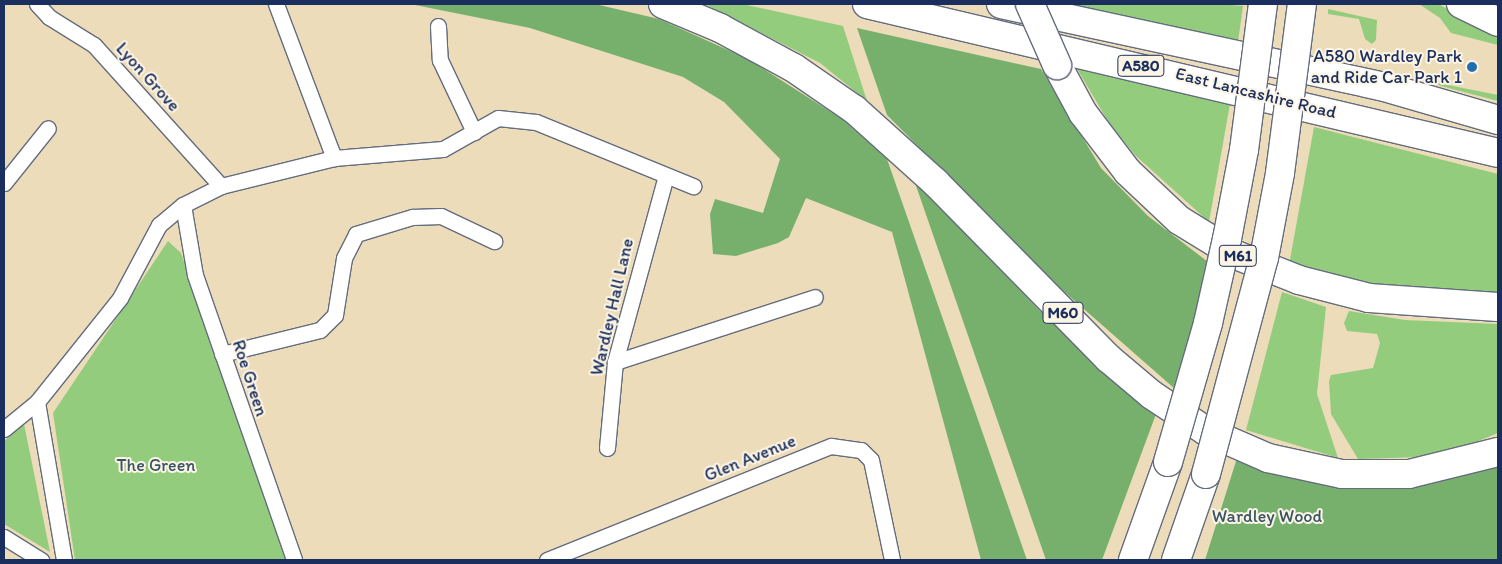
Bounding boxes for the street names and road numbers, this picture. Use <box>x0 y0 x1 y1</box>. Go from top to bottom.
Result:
street label: Lyon Grove <box>111 38 185 116</box>
road number: A580 <box>1117 52 1165 80</box>
street label: East Lancashire Road <box>1174 63 1338 123</box>
street label: Wardley Hall Lane <box>586 236 638 378</box>
road number: M61 <box>1218 242 1258 270</box>
road number: M60 <box>1042 300 1084 326</box>
street label: Roe Green <box>228 337 272 419</box>
street label: Glen Avenue <box>701 430 799 486</box>

